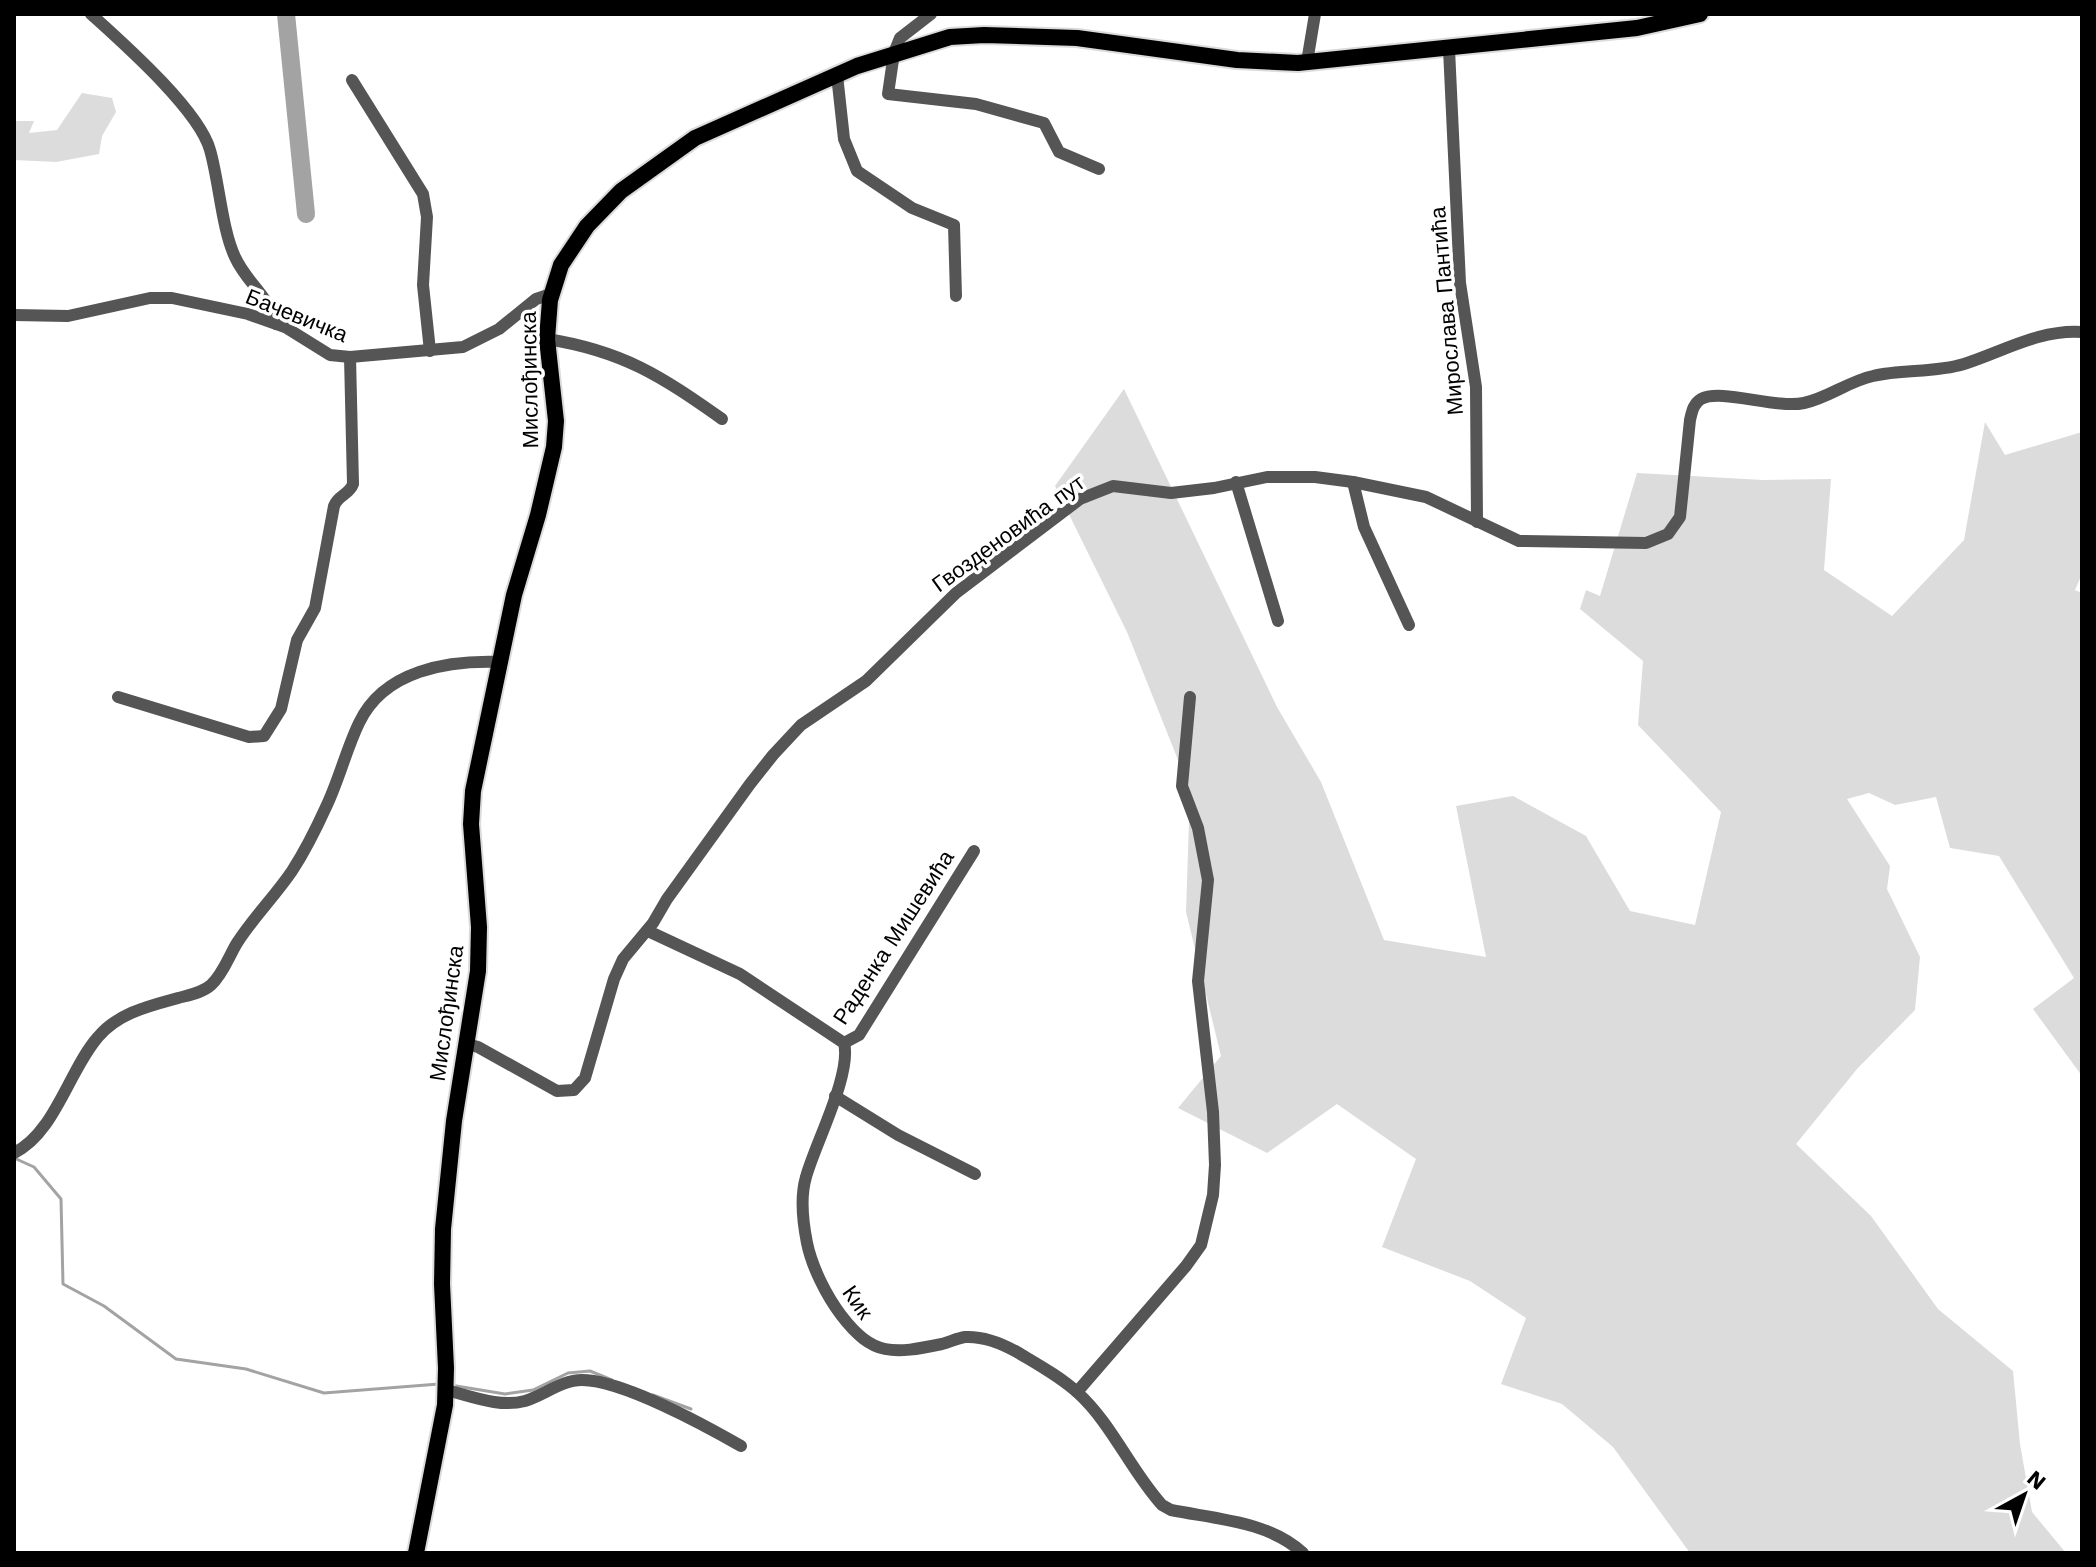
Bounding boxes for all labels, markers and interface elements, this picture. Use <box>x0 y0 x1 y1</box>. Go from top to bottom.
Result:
street label: Мирослава Пантића <box>1425 205 1468 416</box>
street label: Бачевичка <box>242 284 352 348</box>
street label: Мислођинска <box>516 311 543 449</box>
street label: Гвозденовића пут <box>927 470 1089 597</box>
street label: Раденка Мишевића <box>828 845 959 1029</box>
street label: Мислођинска <box>425 943 469 1083</box>
street label: Кик <box>837 1281 878 1324</box>
north arrow <box>1984 1455 2064 1535</box>
text: N <box>2022 1465 2051 1495</box>

